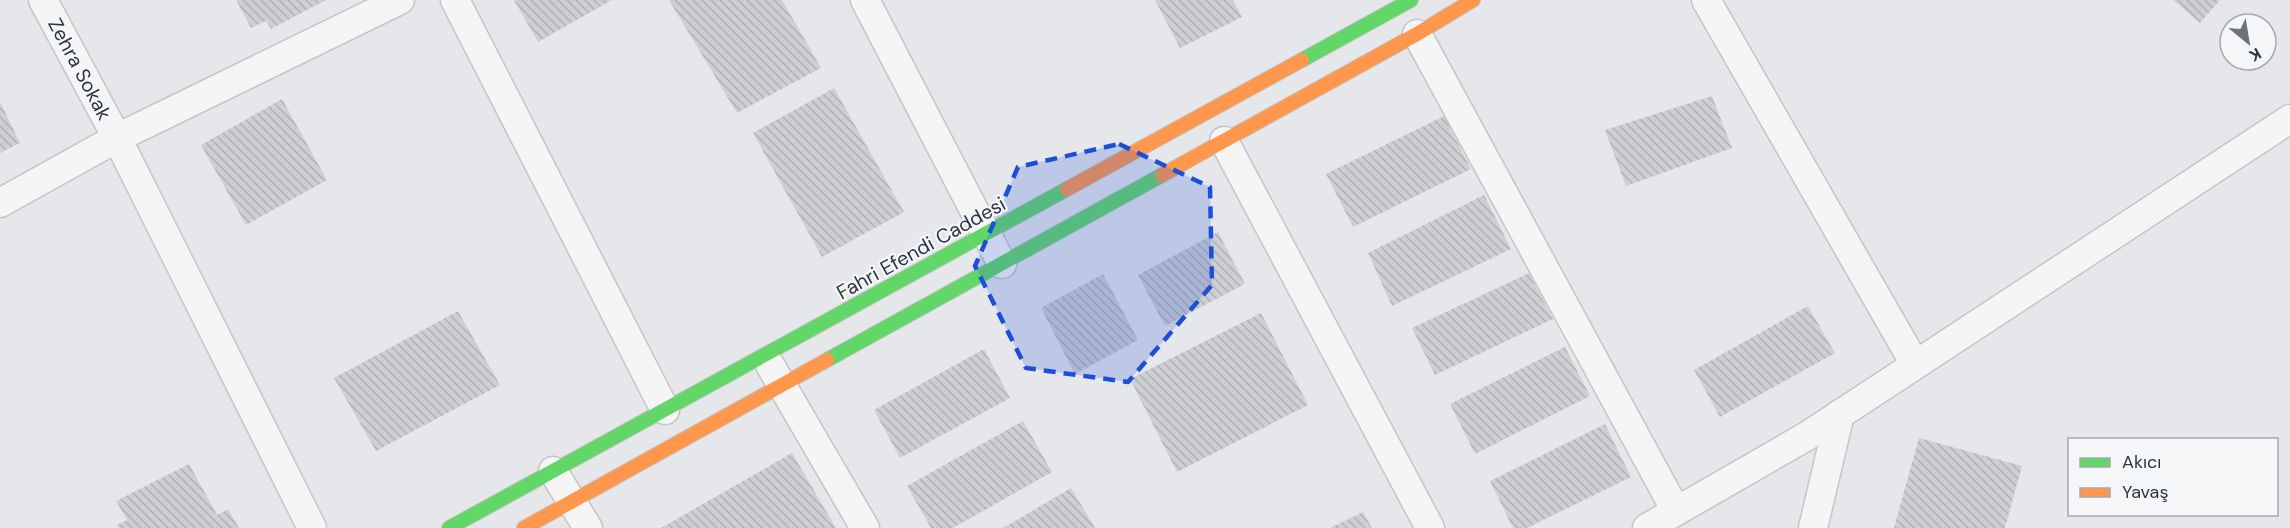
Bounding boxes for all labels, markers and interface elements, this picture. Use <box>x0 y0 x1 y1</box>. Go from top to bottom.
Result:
north arrow <box>2218 12 2278 72</box>
street label: Zehra Sokak <box>42 14 118 124</box>
text: K <box>2245 43 2265 67</box>
street label: Fahri Efendi Caddesi <box>832 191 1010 305</box>
legend <box>2068 438 2278 516</box>
text: Akıcı <box>2122 450 2161 474</box>
text: Yavaş <box>2122 480 2168 504</box>

